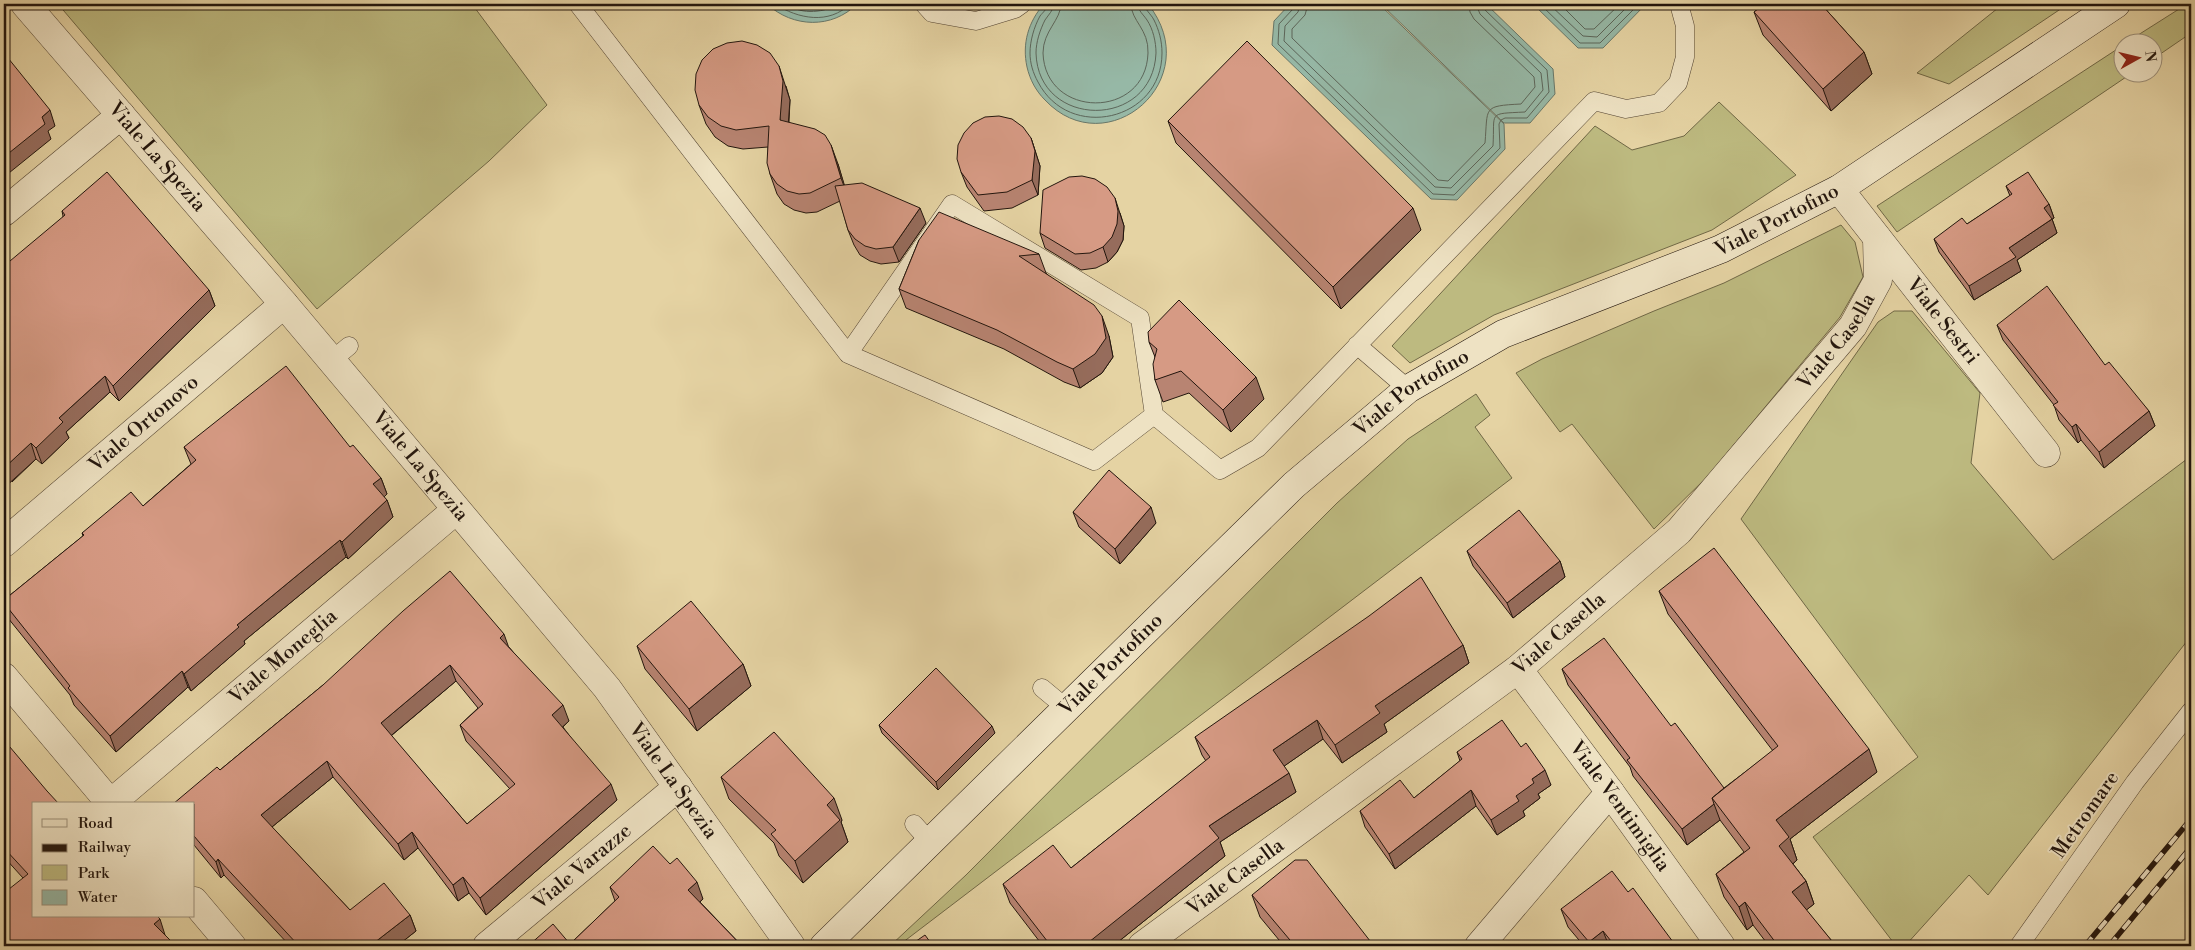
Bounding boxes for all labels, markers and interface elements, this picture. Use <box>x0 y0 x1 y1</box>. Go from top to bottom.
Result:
north arrow <box>2112 32 2162 82</box>
text: N <box>2140 50 2160 63</box>
street label: Viale La Spezia <box>102 96 212 218</box>
street label: Viale Portofino <box>1710 179 1843 263</box>
street label: Viale Sestri <box>1900 272 1985 370</box>
street label: Viale Casella <box>1791 288 1881 395</box>
street label: Viale Portofino <box>1348 344 1474 443</box>
street label: Viale Ortonovo <box>83 370 204 478</box>
street label: Viale La Spezia <box>366 405 474 527</box>
street label: Viale Casella <box>1507 586 1611 681</box>
street label: Viale Moneglia <box>223 603 343 710</box>
street label: Viale Portofino <box>1053 608 1168 722</box>
street label: Viale La Spezia <box>623 717 724 844</box>
street label: Viale Ventimiglia <box>1563 735 1676 877</box>
street label: Metromare <box>2047 767 2125 863</box>
legend <box>32 802 195 918</box>
text: Road <box>78 814 113 833</box>
street label: Viale Varazze <box>527 818 637 916</box>
street label: Viale Casella <box>1181 833 1290 922</box>
text: Railway <box>78 838 132 857</box>
text: Park <box>78 864 110 883</box>
text: Water <box>77 888 118 907</box>

